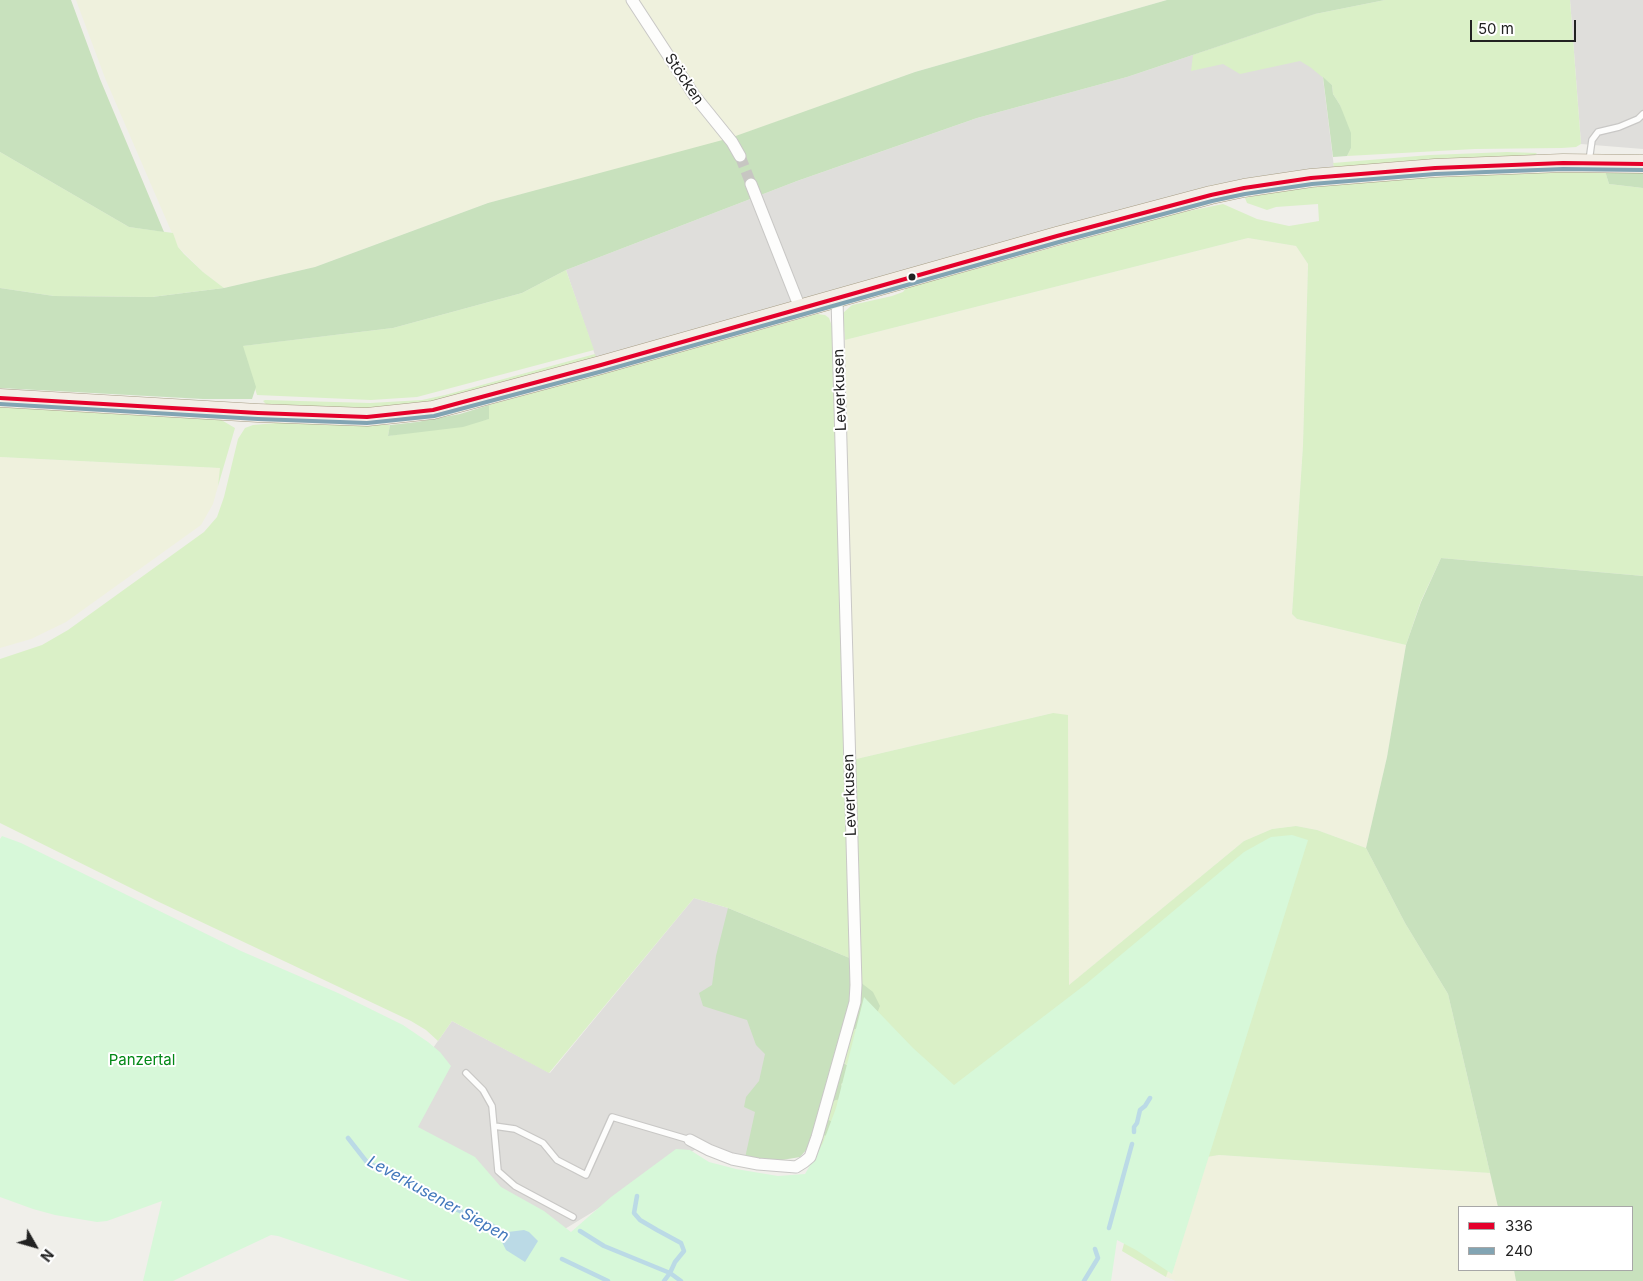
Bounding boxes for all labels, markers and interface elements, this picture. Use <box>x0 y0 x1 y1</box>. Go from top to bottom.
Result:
scale bar <box>1473 10 1579 42</box>
text: 50 m <box>1478 19 1514 38</box>
street label: Stöcken <box>660 50 708 108</box>
unlabelled marker <box>907 272 917 282</box>
street label: Leverkusen <box>830 349 850 431</box>
street label: Leverkusen <box>840 754 860 836</box>
park label: Panzertal <box>109 1051 175 1069</box>
water label: Leverkusener Siepen <box>364 1152 512 1246</box>
legend <box>1458 1206 1633 1271</box>
text: 336 <box>1505 1216 1533 1235</box>
north arrow <box>10 1221 60 1271</box>
text: 240 <box>1505 1241 1533 1260</box>
text: N <box>37 1246 57 1265</box>

